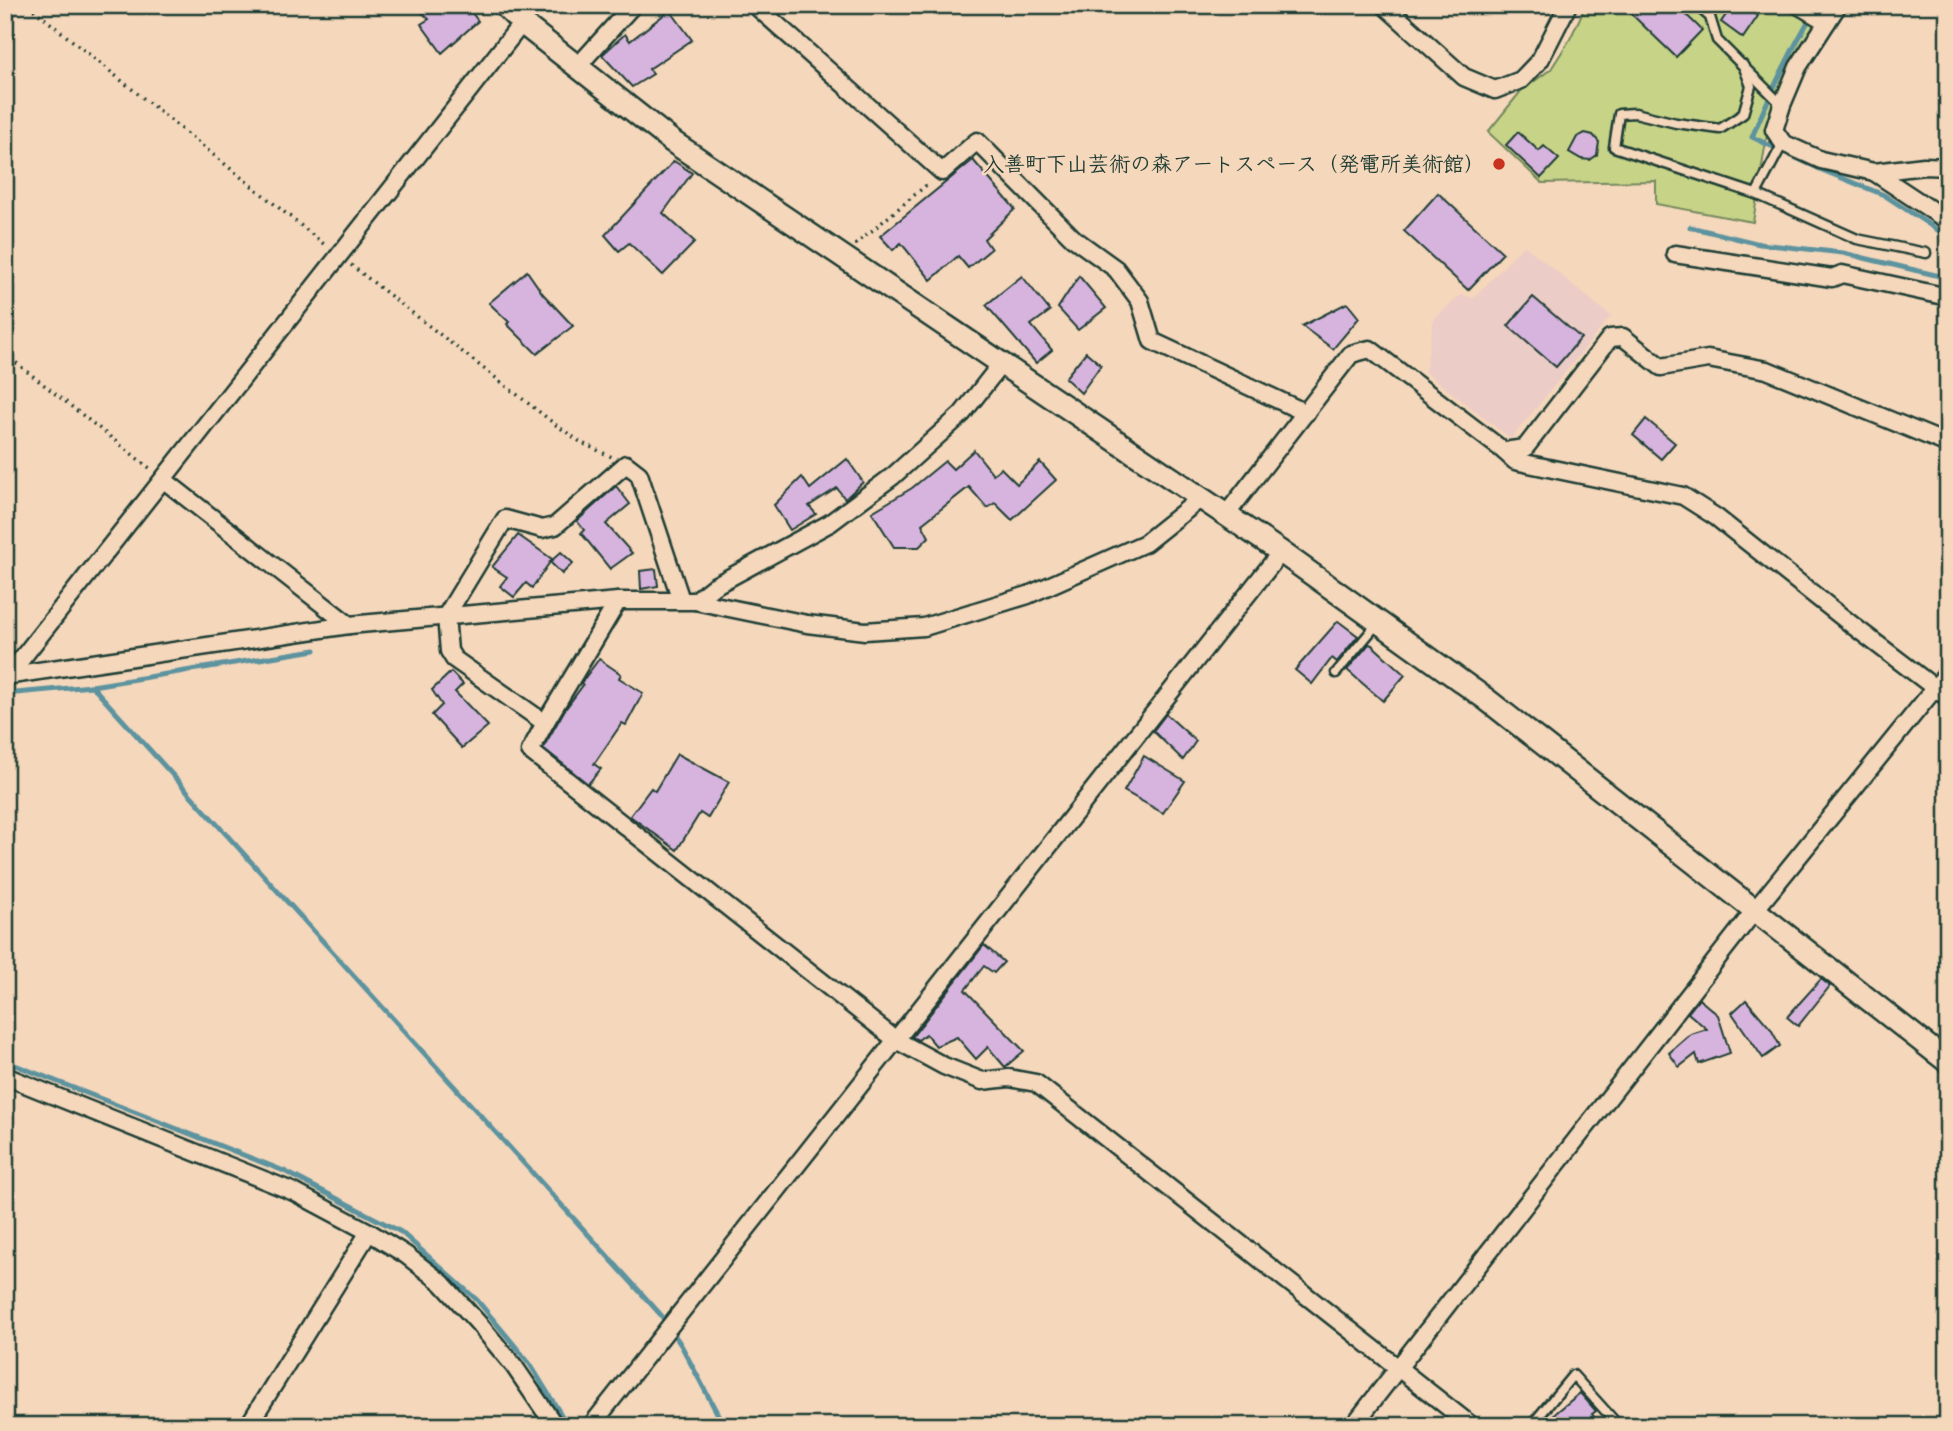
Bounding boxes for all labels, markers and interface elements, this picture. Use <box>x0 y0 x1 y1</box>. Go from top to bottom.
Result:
place label: 入善町下山芸術の森アートスペース（発電所美術館） <box>983 149 1485 176</box>
marker: 入善町下山芸術の森アートスペース（発電所美術館） <box>1491 156 1507 172</box>

